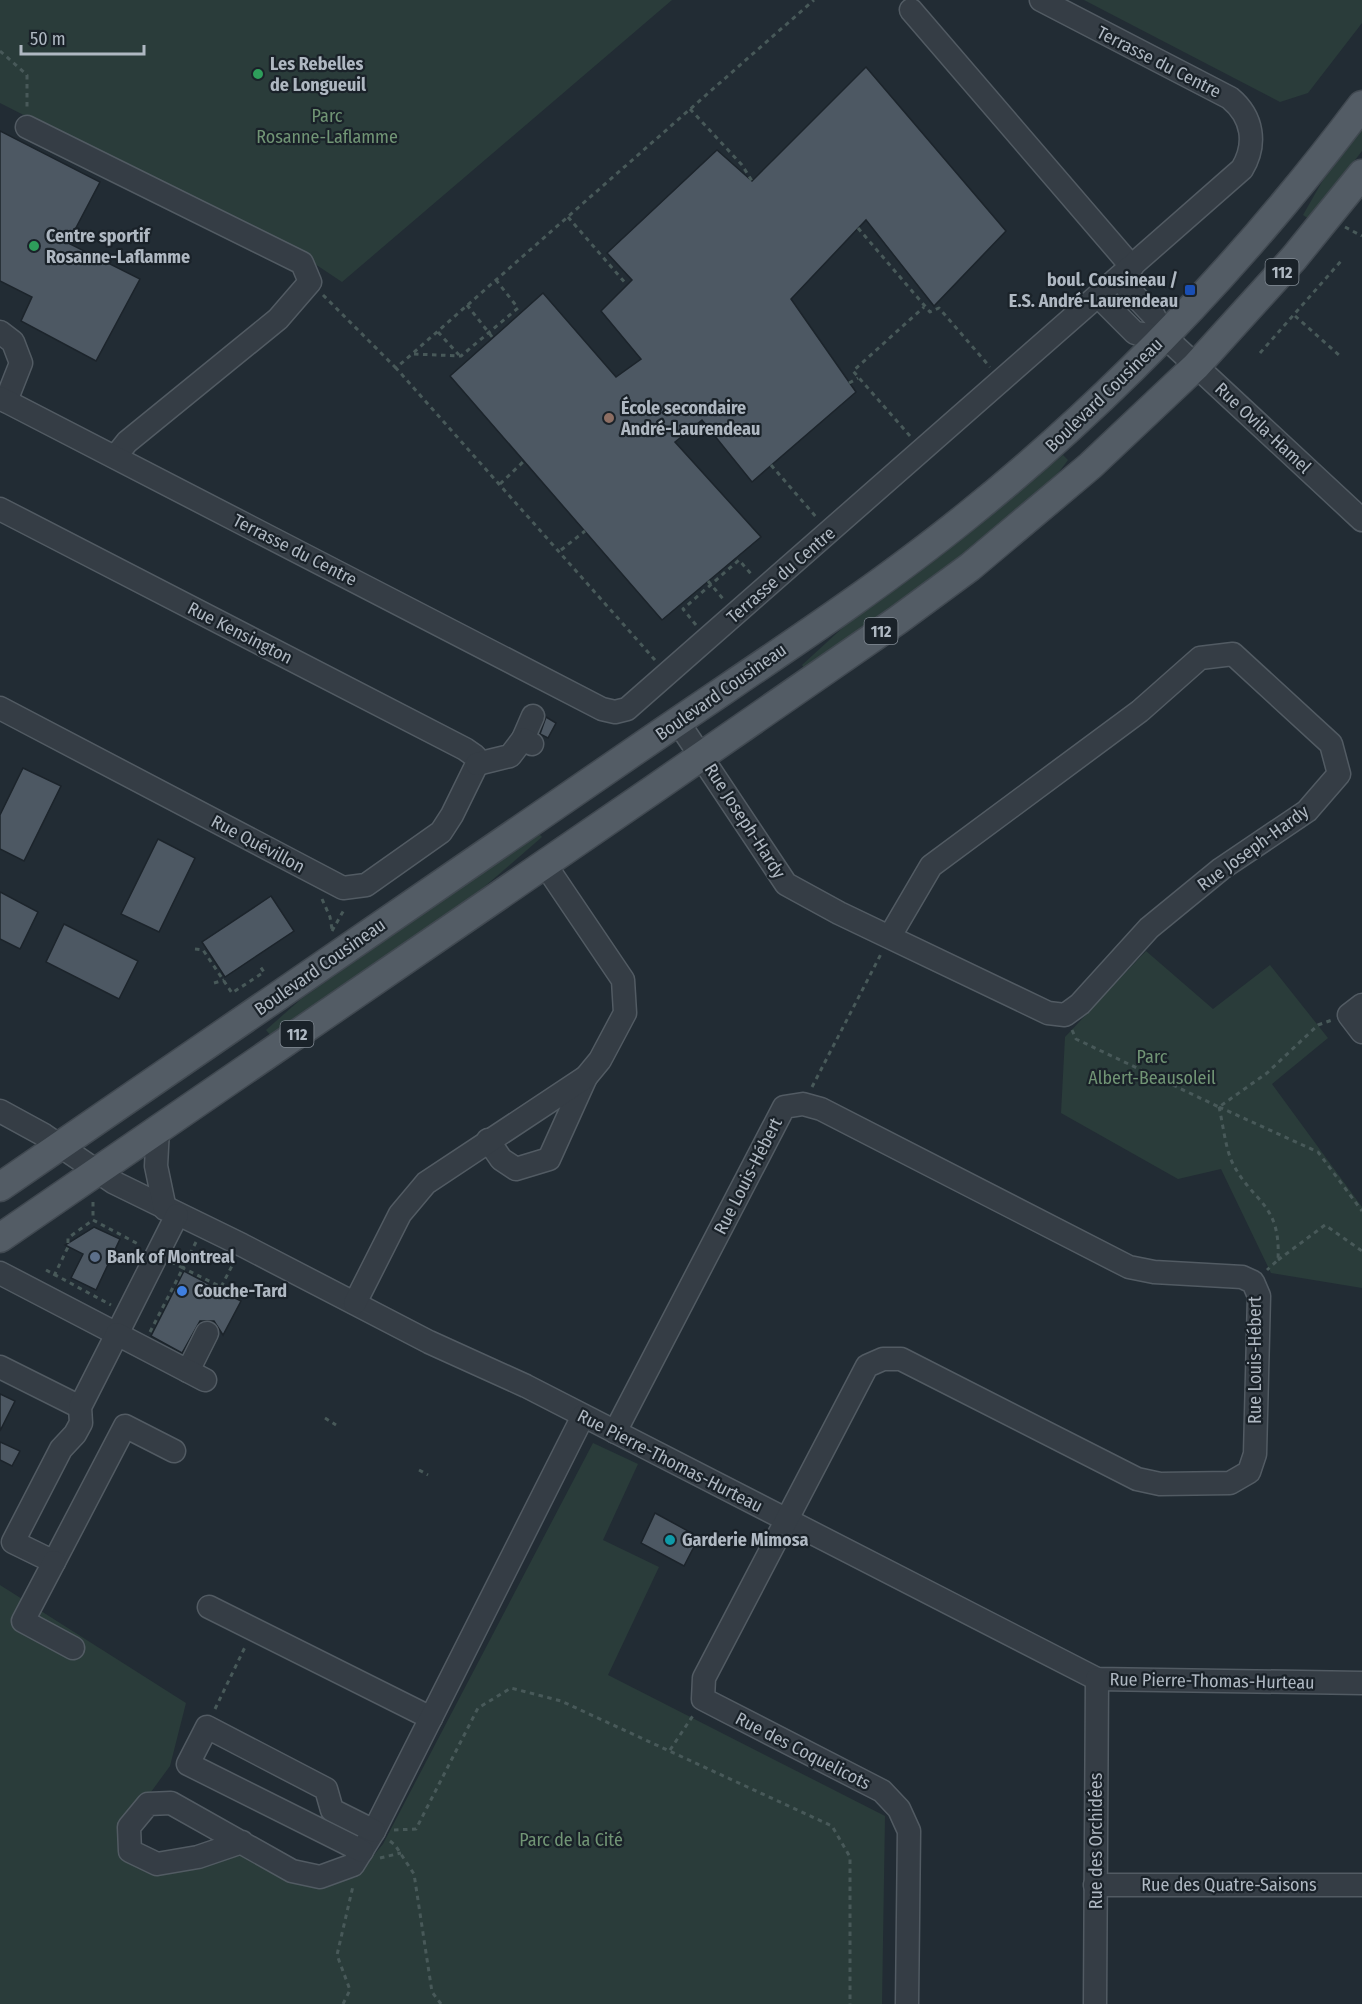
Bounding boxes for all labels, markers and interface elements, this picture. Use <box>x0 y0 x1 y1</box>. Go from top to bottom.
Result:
scale bar <box>21 18 144 56</box>
street label: Terrasse du Centre <box>1093 21 1225 103</box>
text: 50 m <box>30 28 66 50</box>
place label: Les Rebelles de Longueuil <box>270 53 366 96</box>
marker: Les Rebelles de Longueuil <box>251 67 265 81</box>
park label: Parc Rosanne-Laflamme <box>256 105 398 148</box>
place label: Centre sportif Rosanne-Laflamme <box>46 225 190 268</box>
marker: Centre sportif Rosanne-Laflamme <box>27 239 41 253</box>
road number: 112 <box>1266 259 1298 285</box>
place label: boul. Cousineau / E.S. André-Laurendeau <box>1009 269 1178 312</box>
marker: boul. Cousineau / E.S. André-Laurendeau <box>1183 283 1197 297</box>
street label: Boulevard Cousineau <box>1041 333 1167 457</box>
street label: Rue Ovila-Hamel <box>1210 378 1316 478</box>
place label: École secondaire André-Laurendeau <box>620 396 760 440</box>
marker: École secondaire André-Laurendeau <box>602 411 616 425</box>
street label: Terrasse du Centre <box>229 509 361 591</box>
street label: Terrasse du Centre <box>722 522 840 628</box>
street label: Rue Kensington <box>184 597 296 669</box>
road number: 112 <box>864 618 898 644</box>
street label: Boulevard Cousineau <box>651 639 791 745</box>
street label: Rue Joseph-Hardy <box>700 760 790 882</box>
street label: Rue Joseph-Hardy <box>1193 800 1313 896</box>
street label: Rue Quévillon <box>207 810 309 878</box>
street label: Boulevard Cousineau <box>250 914 390 1020</box>
road number: 112 <box>280 1021 314 1047</box>
park label: Parc Albert-Beausoleil <box>1088 1046 1216 1089</box>
street label: Rue Louis-Hébert <box>709 1114 787 1238</box>
place label: Bank of Montreal <box>107 1246 235 1268</box>
marker: Bank of Montreal <box>88 1250 102 1264</box>
place label: Couche-Tard <box>194 1280 287 1302</box>
marker: Couche-Tard <box>175 1284 189 1298</box>
street label: Rue Louis-Hébert <box>1244 1296 1266 1424</box>
street label: Rue Pierre-Thomas-Hurteau <box>574 1405 766 1517</box>
place label: Garderie Mimosa <box>682 1529 808 1551</box>
marker: Garderie Mimosa <box>663 1533 677 1547</box>
street label: Rue Pierre-Thomas-Hurteau <box>1109 1668 1315 1694</box>
street label: Rue des Coquelicots <box>732 1707 875 1795</box>
street label: Rue des Orchidées <box>1085 1772 1107 1909</box>
park label: Parc de la Cité <box>519 1829 623 1851</box>
street label: Rue des Quatre-Saisons <box>1141 1874 1317 1896</box>

